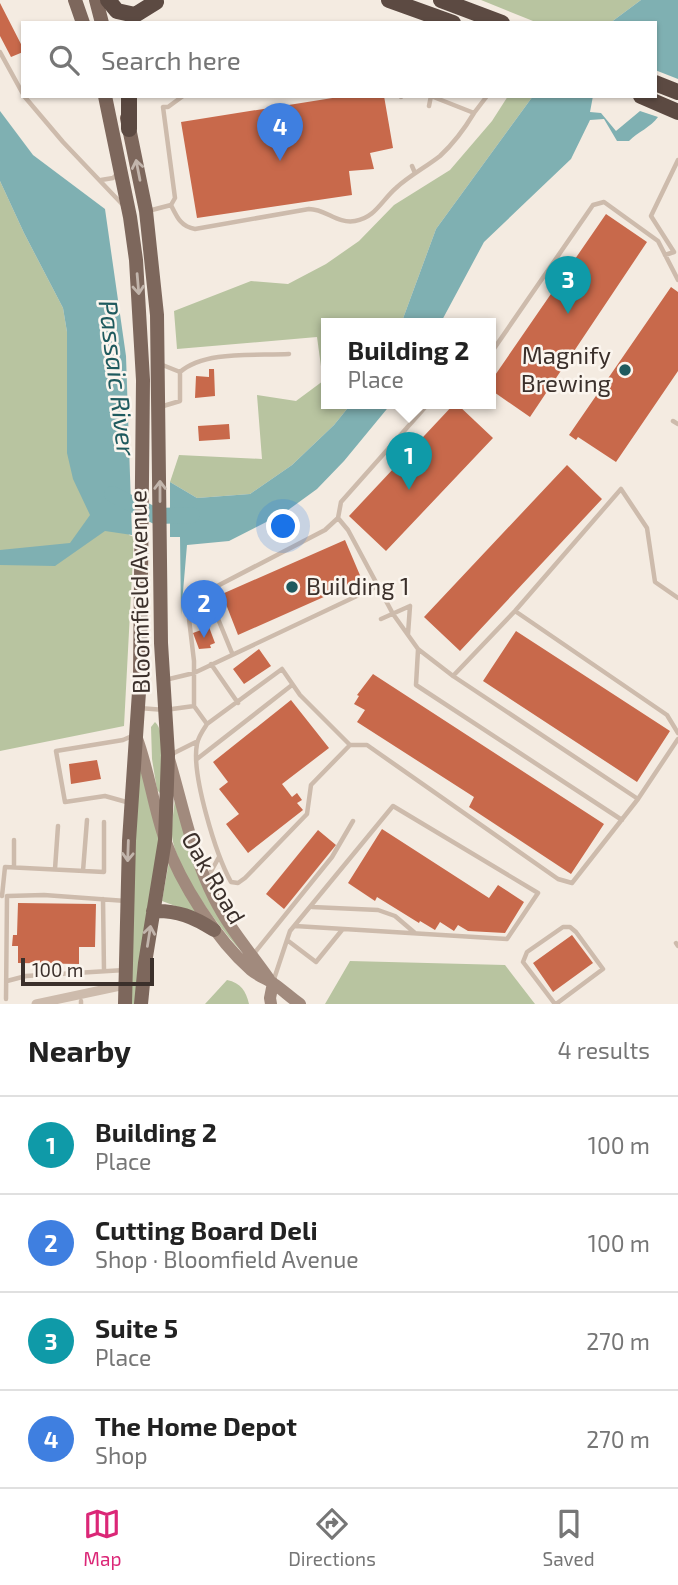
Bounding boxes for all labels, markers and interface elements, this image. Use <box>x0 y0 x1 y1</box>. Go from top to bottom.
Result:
search box <box>21 21 657 98</box>
icon: search <box>45 41 83 79</box>
text: Search here <box>101 44 241 75</box>
pin: 4 <box>257 103 303 161</box>
one-way arrow <box>131 159 144 182</box>
pin: 3 <box>545 256 591 314</box>
one-way arrow <box>132 272 145 295</box>
water label: Passaic River <box>94 298 144 458</box>
popup <box>321 318 496 409</box>
text: Building 2 <box>348 334 469 365</box>
place label: Magnify Brewing <box>521 340 611 397</box>
marker: Magnify Brewing <box>617 362 633 378</box>
text: Place <box>348 365 404 393</box>
pin: 1 <box>386 432 432 490</box>
one-way arrow <box>153 480 167 503</box>
street label: Bloomfield Avenue <box>122 490 155 694</box>
your location <box>266 509 300 543</box>
place label: Building 1 <box>306 571 410 600</box>
marker: Building 1 <box>284 579 300 595</box>
pin: 2 <box>181 580 227 638</box>
street label: Oak Road <box>176 826 252 929</box>
one-way arrow <box>122 839 135 862</box>
one-way arrow <box>143 925 156 948</box>
scale bar <box>21 955 154 987</box>
text: 100 m <box>32 958 83 981</box>
text: Nearby <box>28 1032 131 1068</box>
text: 4 results <box>558 1036 650 1064</box>
text: Building 2 <box>95 1116 217 1147</box>
text: 1 <box>46 1131 56 1159</box>
text: 100 m <box>588 1131 650 1159</box>
text: Place <box>95 1147 151 1175</box>
text: Cutting Board Deli <box>95 1214 318 1245</box>
text: 2 <box>44 1229 58 1257</box>
text: 100 m <box>588 1229 650 1257</box>
text: Shop · Bloomfield Avenue <box>95 1245 359 1273</box>
text: Suite 5 <box>95 1312 178 1343</box>
text: 3 <box>44 1327 58 1355</box>
text: 270 m <box>586 1327 650 1355</box>
text: Place <box>95 1343 151 1371</box>
text: The Home Depot <box>95 1410 297 1441</box>
text: 4 <box>44 1425 58 1453</box>
text: 270 m <box>586 1425 650 1453</box>
text: Shop <box>95 1441 148 1469</box>
tab: Map <box>83 1505 121 1570</box>
tab: Directions <box>288 1505 376 1570</box>
tab: Saved <box>542 1505 595 1570</box>

